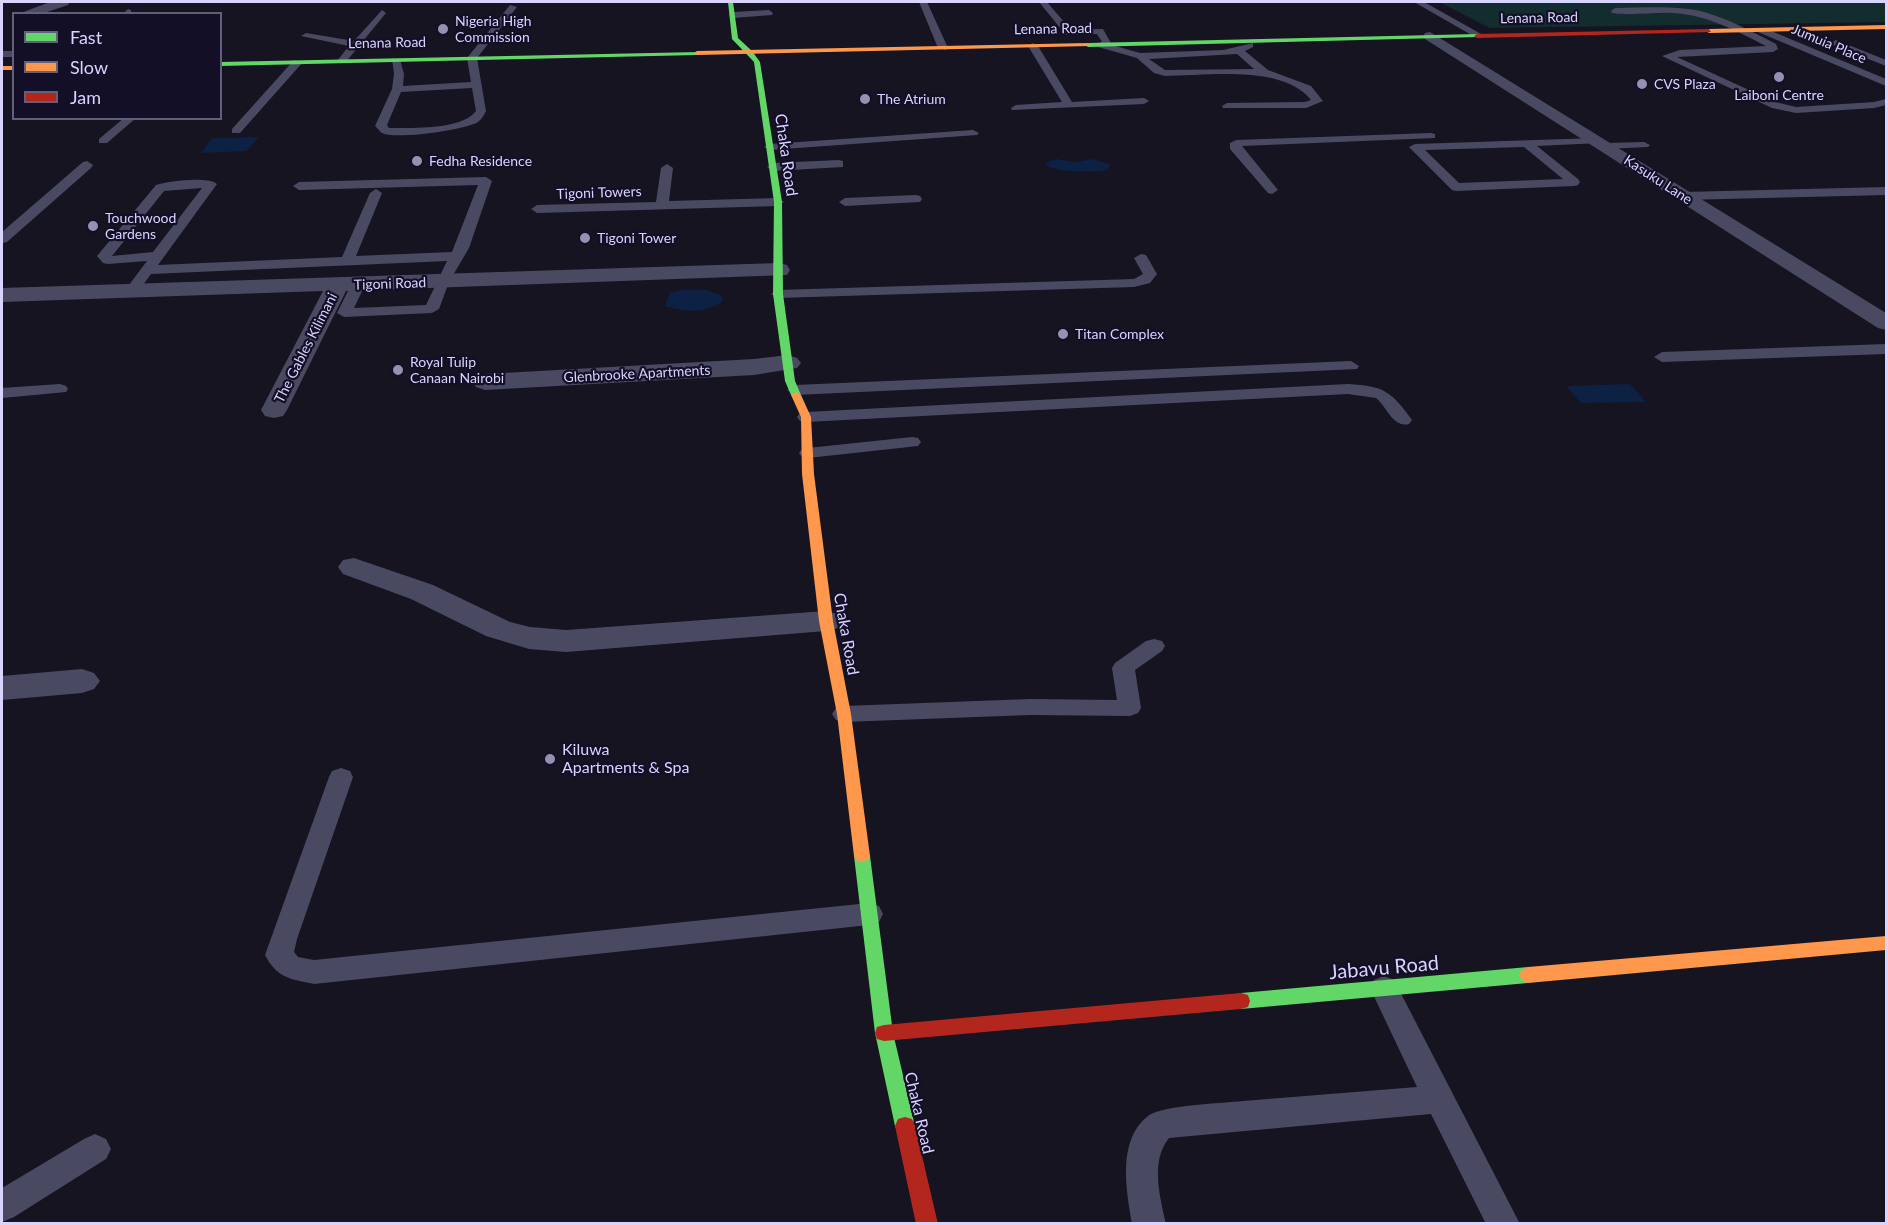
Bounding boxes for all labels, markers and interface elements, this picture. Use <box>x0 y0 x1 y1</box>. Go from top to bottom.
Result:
street label: Lenana Road <box>1500 9 1578 27</box>
legend <box>12 12 222 120</box>
place label: Nigeria High Commission <box>455 13 532 46</box>
street label: Lenana Road <box>1014 20 1092 38</box>
street label: Jumuia Place <box>1789 21 1869 67</box>
marker: Nigeria High Commission <box>436 22 450 36</box>
text: Fast <box>70 26 102 48</box>
street label: Lenana Road <box>348 34 426 52</box>
text: Slow <box>70 56 108 78</box>
marker: Laiboni Centre <box>1772 70 1786 84</box>
place label: CVS Plaza <box>1654 76 1716 92</box>
marker: CVS Plaza <box>1635 77 1649 91</box>
text: Jam <box>70 86 101 108</box>
place label: Laiboni Centre <box>1734 87 1824 103</box>
place label: The Atrium <box>877 91 946 107</box>
marker: The Atrium <box>858 92 872 106</box>
street label: Chaka Road <box>771 112 801 198</box>
street label: Kasuku Lane <box>1621 152 1695 208</box>
place label: Fedha Residence <box>429 153 532 169</box>
marker: Fedha Residence <box>410 154 424 168</box>
street label: Tigoni Towers <box>556 183 642 203</box>
place label: Touchwood Gardens <box>105 210 176 243</box>
marker: Touchwood Gardens <box>86 219 100 233</box>
place label: Tigoni Tower <box>597 230 676 246</box>
marker: Tigoni Tower <box>578 231 592 245</box>
street label: Tigoni Road <box>353 274 427 294</box>
street label: The Gables Kilimani <box>271 290 341 406</box>
place label: Titan Complex <box>1075 326 1164 342</box>
marker: Titan Complex <box>1056 327 1070 341</box>
place label: Royal Tulip Canaan Nairobi <box>410 354 504 386</box>
street label: Glenbrooke Apartments <box>563 362 711 386</box>
marker: Royal Tulip Canaan Nairobi <box>391 363 405 377</box>
street label: Chaka Road <box>829 591 863 677</box>
place label: Kiluwa Apartments & Spa <box>562 740 689 778</box>
marker: Kiluwa Apartments & Spa <box>543 752 557 766</box>
street label: Jabavu Road <box>1328 951 1440 985</box>
street label: Chaka Road <box>900 1070 938 1156</box>

